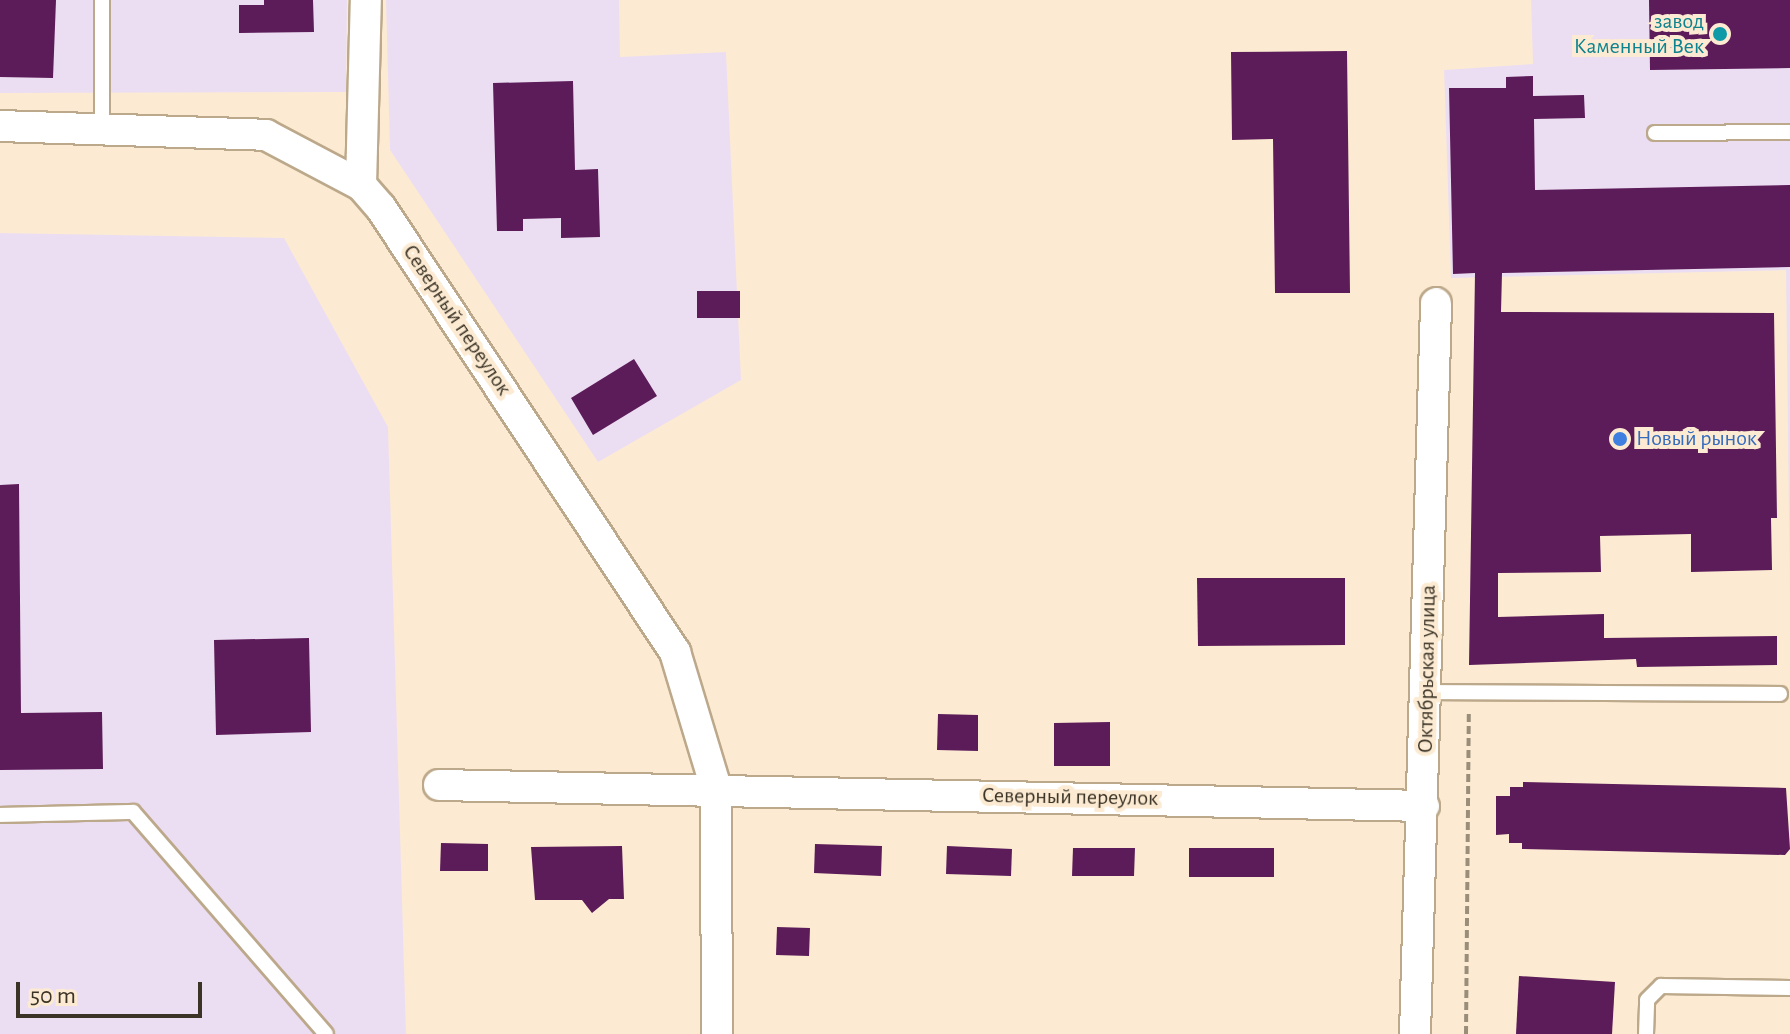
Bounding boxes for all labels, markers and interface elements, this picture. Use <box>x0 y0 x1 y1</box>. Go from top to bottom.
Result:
place label: завод Каменный Век <box>1574 8 1704 60</box>
marker: завод Каменный Век <box>1711 25 1729 43</box>
street label: Северный переулок <box>397 240 517 400</box>
place label: Новый рынок <box>1636 426 1757 452</box>
marker: Новый рынок <box>1611 430 1629 448</box>
street label: Октябрьская улица <box>1412 585 1442 753</box>
street label: Северный переулок <box>982 782 1158 812</box>
scale bar <box>20 966 206 1016</box>
text: 50 m <box>30 984 76 1008</box>

